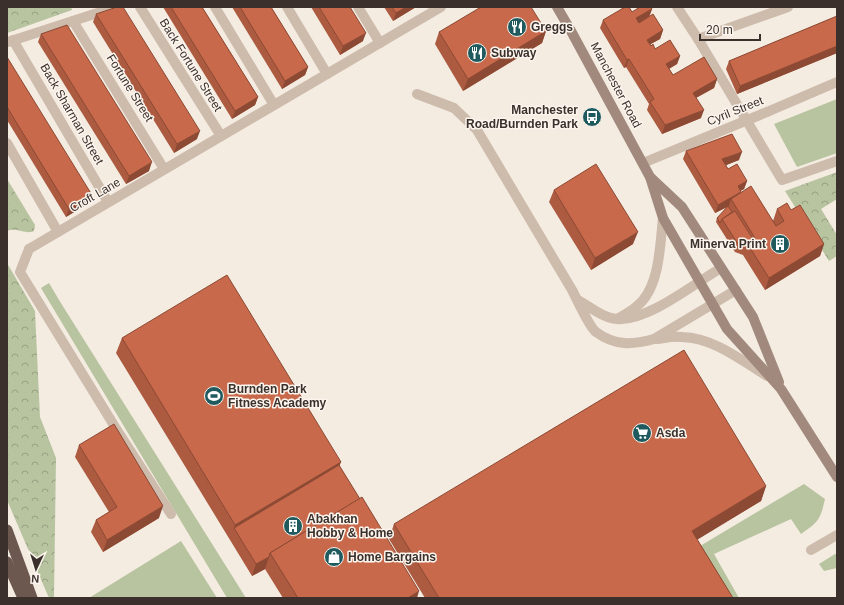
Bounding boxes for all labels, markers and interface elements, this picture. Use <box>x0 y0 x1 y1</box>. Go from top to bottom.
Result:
street label: Back Fortune Street <box>157 16 226 115</box>
restaurant icon: Greggs <box>506 16 528 38</box>
scale bar <box>700 16 760 42</box>
place label: Greggs <box>531 20 573 34</box>
text: 20 m <box>706 23 733 37</box>
street label: Manchester Road <box>588 40 644 130</box>
restaurant icon: Subway <box>466 42 488 64</box>
place label: Subway <box>491 46 537 60</box>
street label: Fortune Street <box>104 52 157 125</box>
street label: Back Sharman Street <box>37 61 107 167</box>
street label: Cyril Street <box>705 93 766 129</box>
place label: Manchester Road/Burnden Park <box>466 103 578 131</box>
bus stop icon: Manchester Road/Burnden Park <box>581 106 603 128</box>
street label: Croft Lane <box>67 175 123 215</box>
building icon: Minerva Print <box>769 233 791 255</box>
place label: Minerva Print <box>690 237 766 251</box>
place label: Burnden Park Fitness Academy <box>228 382 327 410</box>
sports icon: Burnden Park Fitness Academy <box>203 385 225 407</box>
supermarket icon: Asda <box>631 422 653 444</box>
place label: Asda <box>656 426 686 440</box>
place label: Abakhan Hobby & Home <box>307 512 393 540</box>
building icon: Abakhan Hobby & Home <box>282 515 304 537</box>
shop icon: Home Bargains <box>323 546 345 568</box>
north arrow <box>16 549 56 589</box>
place label: Home Bargains <box>348 550 436 564</box>
text: N <box>31 573 40 585</box>

